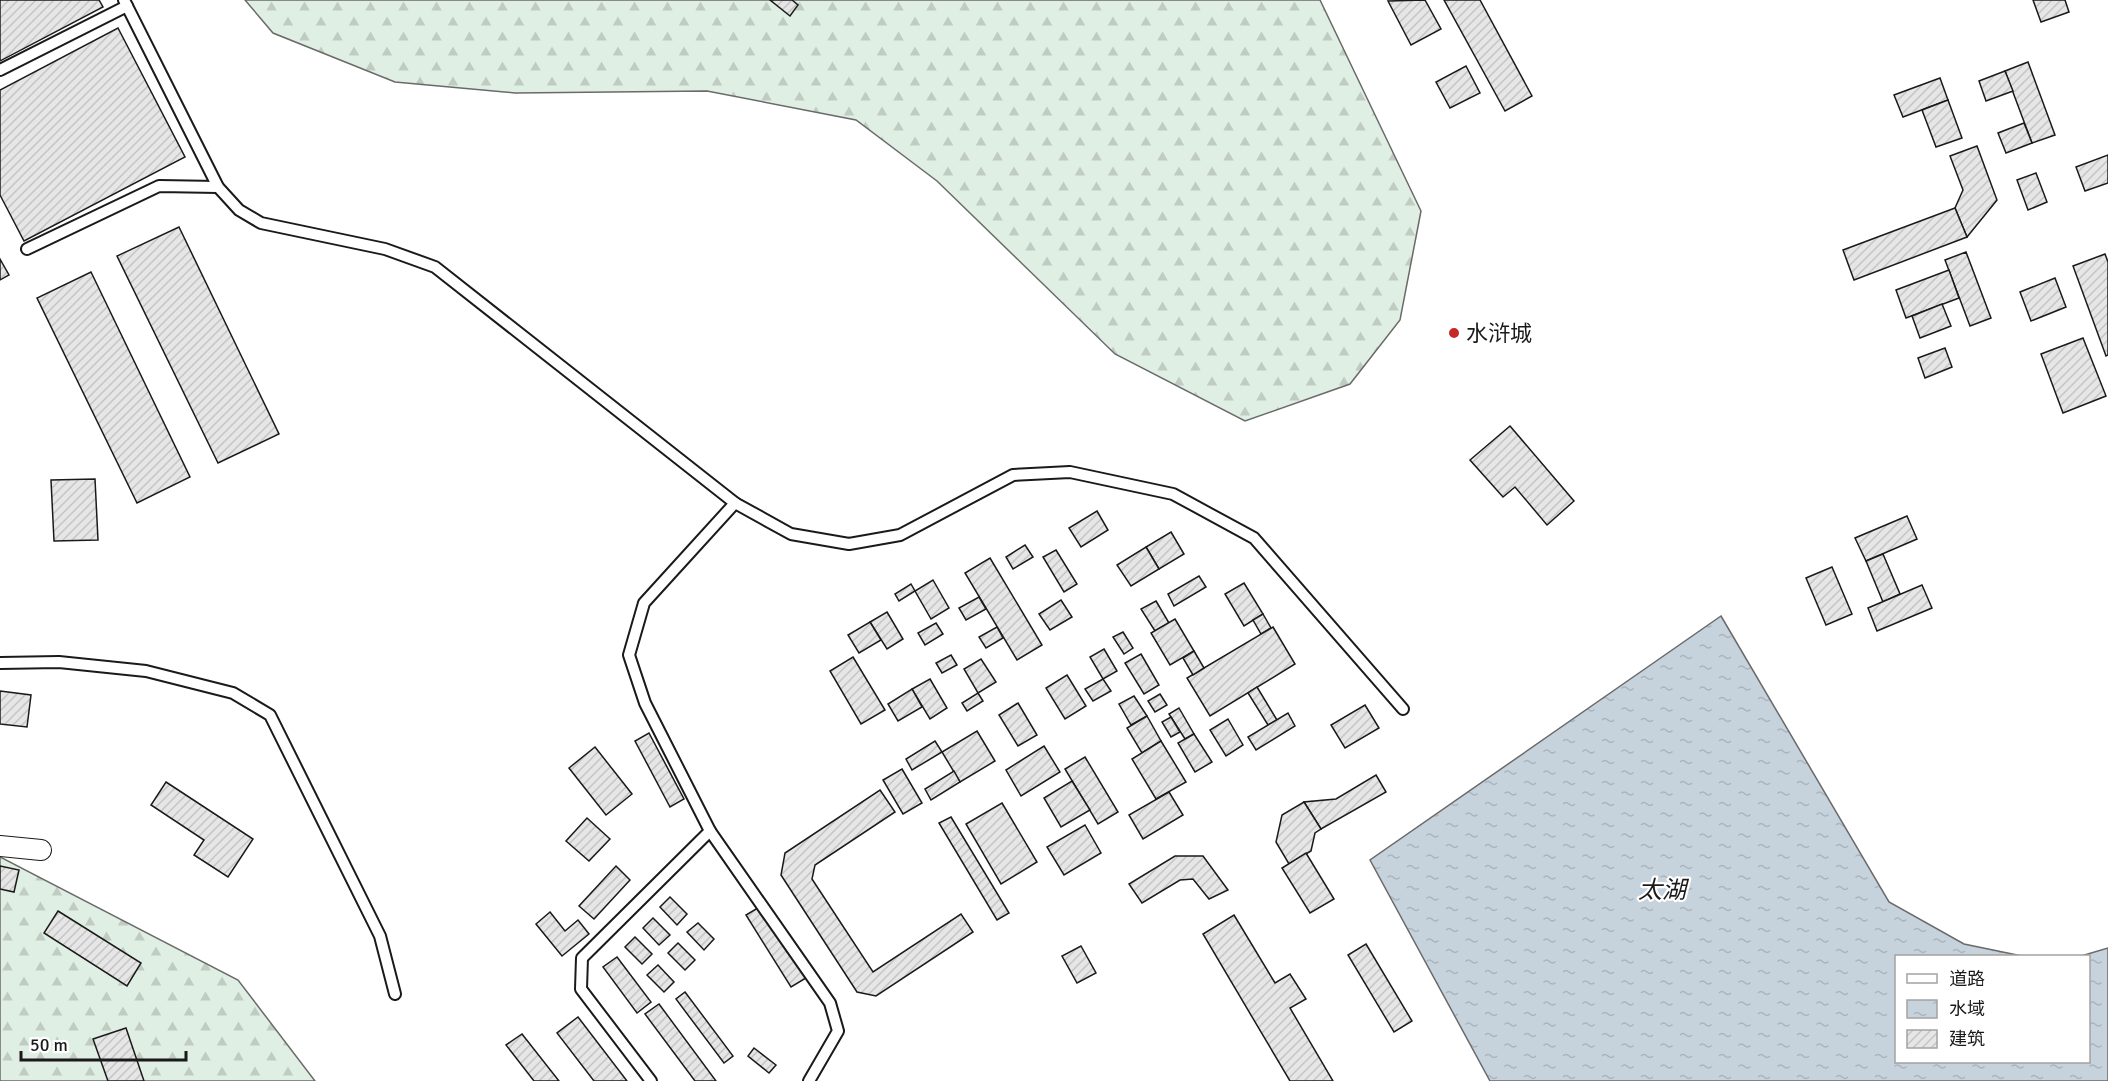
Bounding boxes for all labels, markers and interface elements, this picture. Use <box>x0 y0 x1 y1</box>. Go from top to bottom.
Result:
place label: 水浒城 <box>1466 320 1532 347</box>
marker: 水浒城 <box>1447 326 1461 340</box>
water label: 太湖 <box>1638 875 1690 905</box>
legend <box>1895 955 2090 1063</box>
text: 道路 <box>1949 968 1985 990</box>
text: 水域 <box>1949 998 1985 1020</box>
scale bar <box>21 1024 186 1062</box>
text: 建筑 <box>1949 1028 1985 1050</box>
text: 50 m <box>30 1034 68 1056</box>

